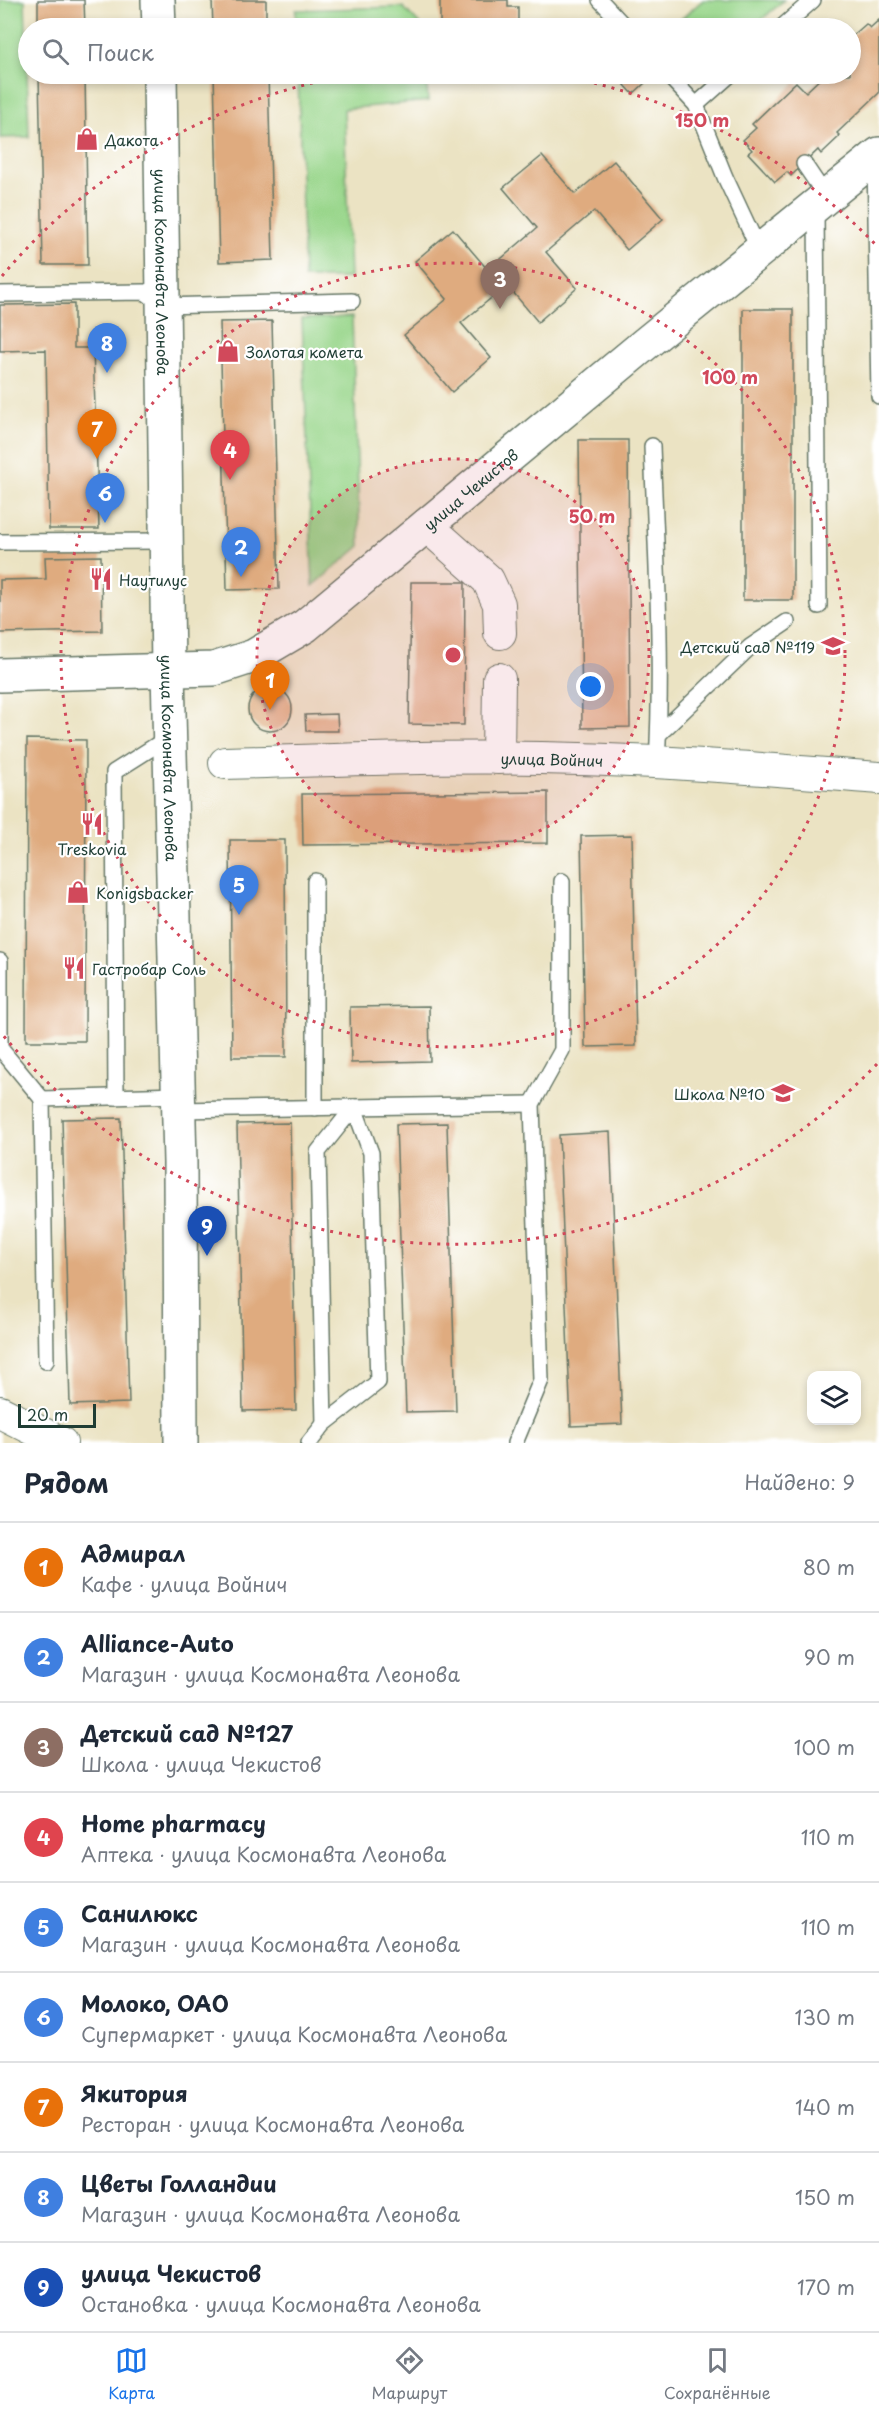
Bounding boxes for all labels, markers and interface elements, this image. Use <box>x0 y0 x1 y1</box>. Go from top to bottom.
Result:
search box <box>18 18 861 84</box>
icon: search <box>39 35 72 68</box>
text: Поиск <box>87 35 154 68</box>
text: 150 m <box>675 106 729 133</box>
shop icon: Дакота <box>74 126 100 152</box>
place label: Дакота <box>104 128 160 151</box>
street label: улица Космонавта Леонова <box>150 169 176 376</box>
pin: 3 <box>480 260 520 309</box>
pin: 8 <box>88 324 126 373</box>
shop icon: Золотая комета <box>215 338 241 364</box>
place label: Золотая комета <box>246 340 364 363</box>
text: 100 m <box>702 363 758 390</box>
pin: 7 <box>78 410 116 459</box>
pin: 4 <box>210 430 250 480</box>
street label: улица Чекистов <box>418 442 523 535</box>
pin: 6 <box>86 474 124 523</box>
text: 50 m <box>569 502 615 529</box>
pin: 2 <box>222 528 260 577</box>
restaurant icon: Наутилус <box>88 566 114 592</box>
place label: Наутилус <box>119 568 187 591</box>
school or university icon: Детский сад №119 <box>820 633 846 659</box>
place label: Детский сад №119 <box>680 635 815 658</box>
centre of rings <box>443 645 463 665</box>
street label: улица Космонавта Леонова <box>156 654 184 862</box>
pin: 1 <box>250 660 290 710</box>
your location <box>576 672 605 701</box>
street label: улица Войнич <box>500 746 604 771</box>
restaurant icon: Treskovia <box>79 811 105 837</box>
place label: Treskovia <box>58 837 127 860</box>
pin: 5 <box>220 866 258 915</box>
shop icon: Konigsbacker <box>65 879 91 905</box>
place label: Konigsbacker <box>96 881 193 904</box>
restaurant icon: Гастробар Соль <box>61 955 87 981</box>
place label: Гастробар Соль <box>92 957 206 980</box>
school or university icon: Школа №10 <box>770 1080 796 1106</box>
place label: Школа №10 <box>674 1082 765 1105</box>
pin: 9 <box>188 1206 226 1256</box>
map controls <box>807 1371 861 1425</box>
button: layers <box>807 1371 861 1425</box>
scale bar <box>18 1401 96 1428</box>
text: 20 m <box>27 1402 68 1426</box>
text: Рядом <box>24 1463 109 1502</box>
text: Найдено: 9 <box>744 1467 855 1497</box>
text: Адмирал <box>81 1536 186 1569</box>
text: 1 <box>39 1552 48 1582</box>
text: 80 m <box>803 1552 855 1582</box>
text: Кафе · улица Войнич <box>81 1569 288 1599</box>
text: Alliance-Auto <box>81 1626 234 1659</box>
text: 2 <box>36 1642 51 1672</box>
text: 90 m <box>804 1642 855 1672</box>
text: Магазин · улица Космонавта Леонова <box>81 1659 460 1689</box>
text: Детский сад №127 <box>81 1716 293 1749</box>
text: 3 <box>37 1732 50 1762</box>
text: 100 m <box>794 1732 855 1762</box>
text: Школа · улица Чекистов <box>81 1749 321 1779</box>
text: Home pharmacy <box>81 1806 266 1839</box>
text: 4 <box>37 1822 50 1852</box>
text: 110 m <box>801 1822 855 1852</box>
text: Аптека · улица Космонавта Леонова <box>81 1839 446 1869</box>
text: Санилюкс <box>81 1896 198 1929</box>
text: 5 <box>37 1912 50 1942</box>
text: 110 m <box>801 1912 855 1942</box>
text: Магазин · улица Космонавта Леонова <box>81 1929 460 1959</box>
text: Молоко, ОАО <box>81 1986 229 2019</box>
text: 6 <box>36 2002 51 2032</box>
text: 130 m <box>795 2002 855 2032</box>
text: Супермаркет · улица Космонавта Леонова <box>81 2019 507 2049</box>
text: Якитория <box>81 2076 188 2109</box>
text: 7 <box>38 2092 49 2122</box>
text: 140 m <box>795 2092 855 2122</box>
text: Ресторан · улица Космонавта Леонова <box>81 2109 464 2139</box>
text: Цветы Голландии <box>81 2166 277 2199</box>
text: 8 <box>37 2182 50 2212</box>
text: 150 m <box>795 2182 855 2212</box>
text: Магазин · улица Космонавта Леонова <box>81 2199 460 2229</box>
text: улица Чекистов <box>81 2256 261 2289</box>
text: 9 <box>38 2272 49 2302</box>
text: 170 m <box>797 2272 855 2302</box>
text: Остановка · улица Космонавта Леонова <box>81 2289 481 2319</box>
tab: Карта <box>108 2344 155 2404</box>
tab: Маршрут <box>372 2344 447 2404</box>
tab: Сохранённые <box>664 2344 771 2404</box>

